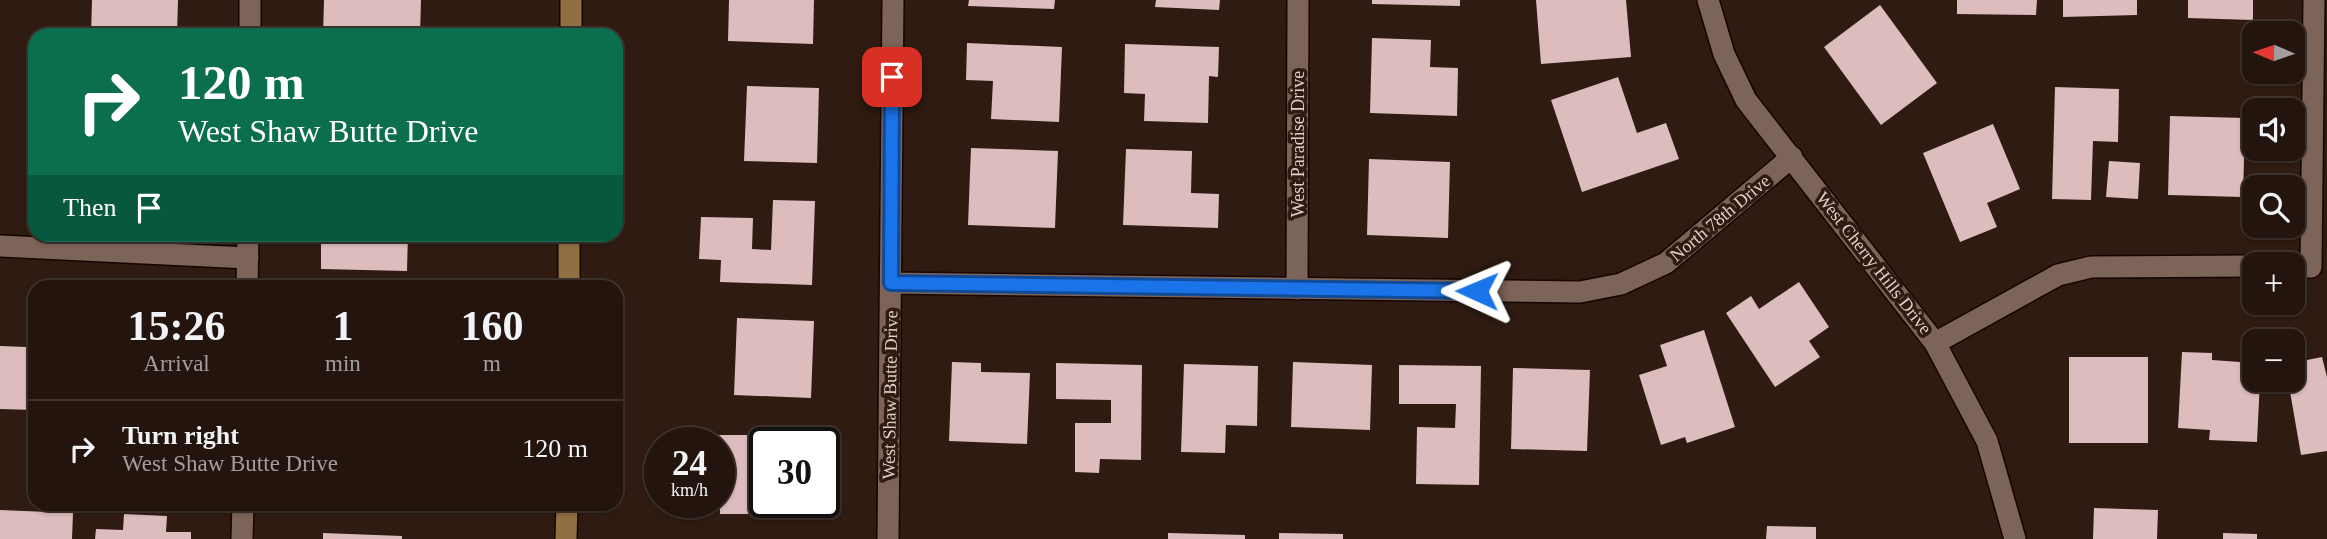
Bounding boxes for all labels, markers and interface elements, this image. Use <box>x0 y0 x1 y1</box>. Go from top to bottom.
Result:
north arrow <box>2242 21 2305 84</box>
map controls <box>2242 21 2305 392</box>
pin <box>862 47 922 107</box>
text: 120 m <box>178 55 305 110</box>
icon: right <box>63 56 154 147</box>
icon: arrive <box>873 58 911 96</box>
street label: West Paradise Drive <box>1288 71 1308 217</box>
button: sound <box>2242 98 2305 161</box>
text: West Shaw Butte Drive <box>178 113 478 149</box>
street label: North 78th Drive <box>1666 170 1774 266</box>
button: search <box>2242 175 2305 238</box>
street label: West Cherry Hills Drive <box>1812 188 1936 338</box>
icon: arrive <box>130 189 168 227</box>
text: Then <box>63 193 116 222</box>
button: + <box>2242 252 2305 315</box>
position arrow <box>1440 254 1514 328</box>
text: 15:26 <box>128 303 226 349</box>
text: 1 <box>332 303 353 349</box>
text: 160 <box>460 303 523 349</box>
street label: West Shaw Butte Drive <box>879 310 901 480</box>
button: − <box>2242 329 2305 392</box>
text: Arrival <box>143 351 210 376</box>
text: min <box>325 351 361 376</box>
text: m <box>483 351 501 376</box>
text: Turn right <box>122 421 239 450</box>
speed limit sign: 30 <box>749 427 840 518</box>
icon: right <box>63 430 101 468</box>
text: 120 m <box>522 434 588 463</box>
text: 24 <box>672 444 707 483</box>
text: West Shaw Butte Drive <box>122 451 338 476</box>
text: km/h <box>671 480 708 500</box>

